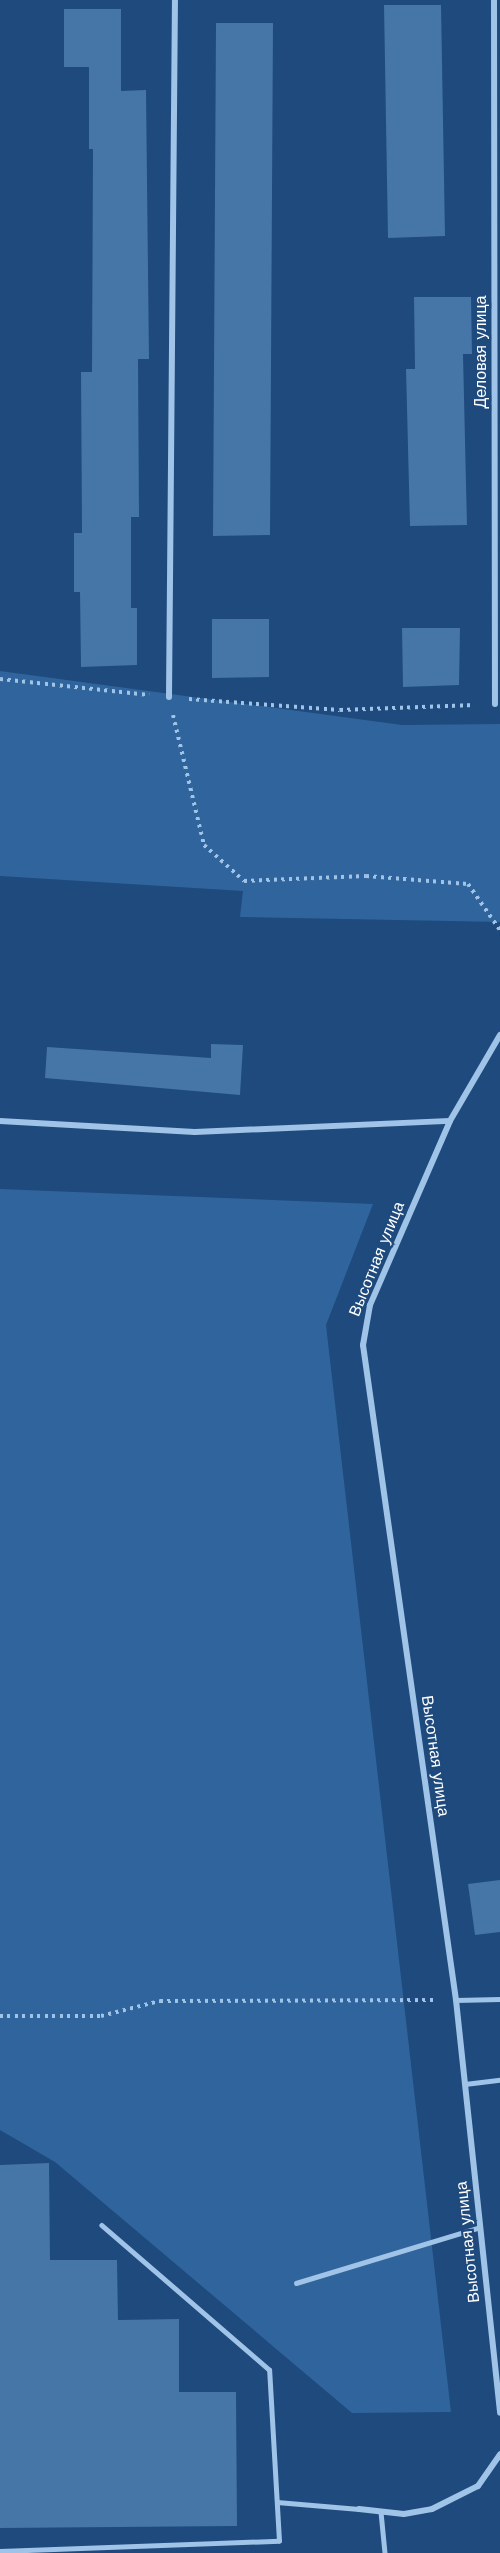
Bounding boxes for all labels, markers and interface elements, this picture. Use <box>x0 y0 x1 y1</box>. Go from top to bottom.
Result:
street label: Деловая улица <box>471 296 491 408</box>
street label: Высотная улица <box>345 1199 409 1319</box>
street label: Высотная улица <box>417 1694 453 1818</box>
street label: Высотная улица <box>452 2180 484 2304</box>

